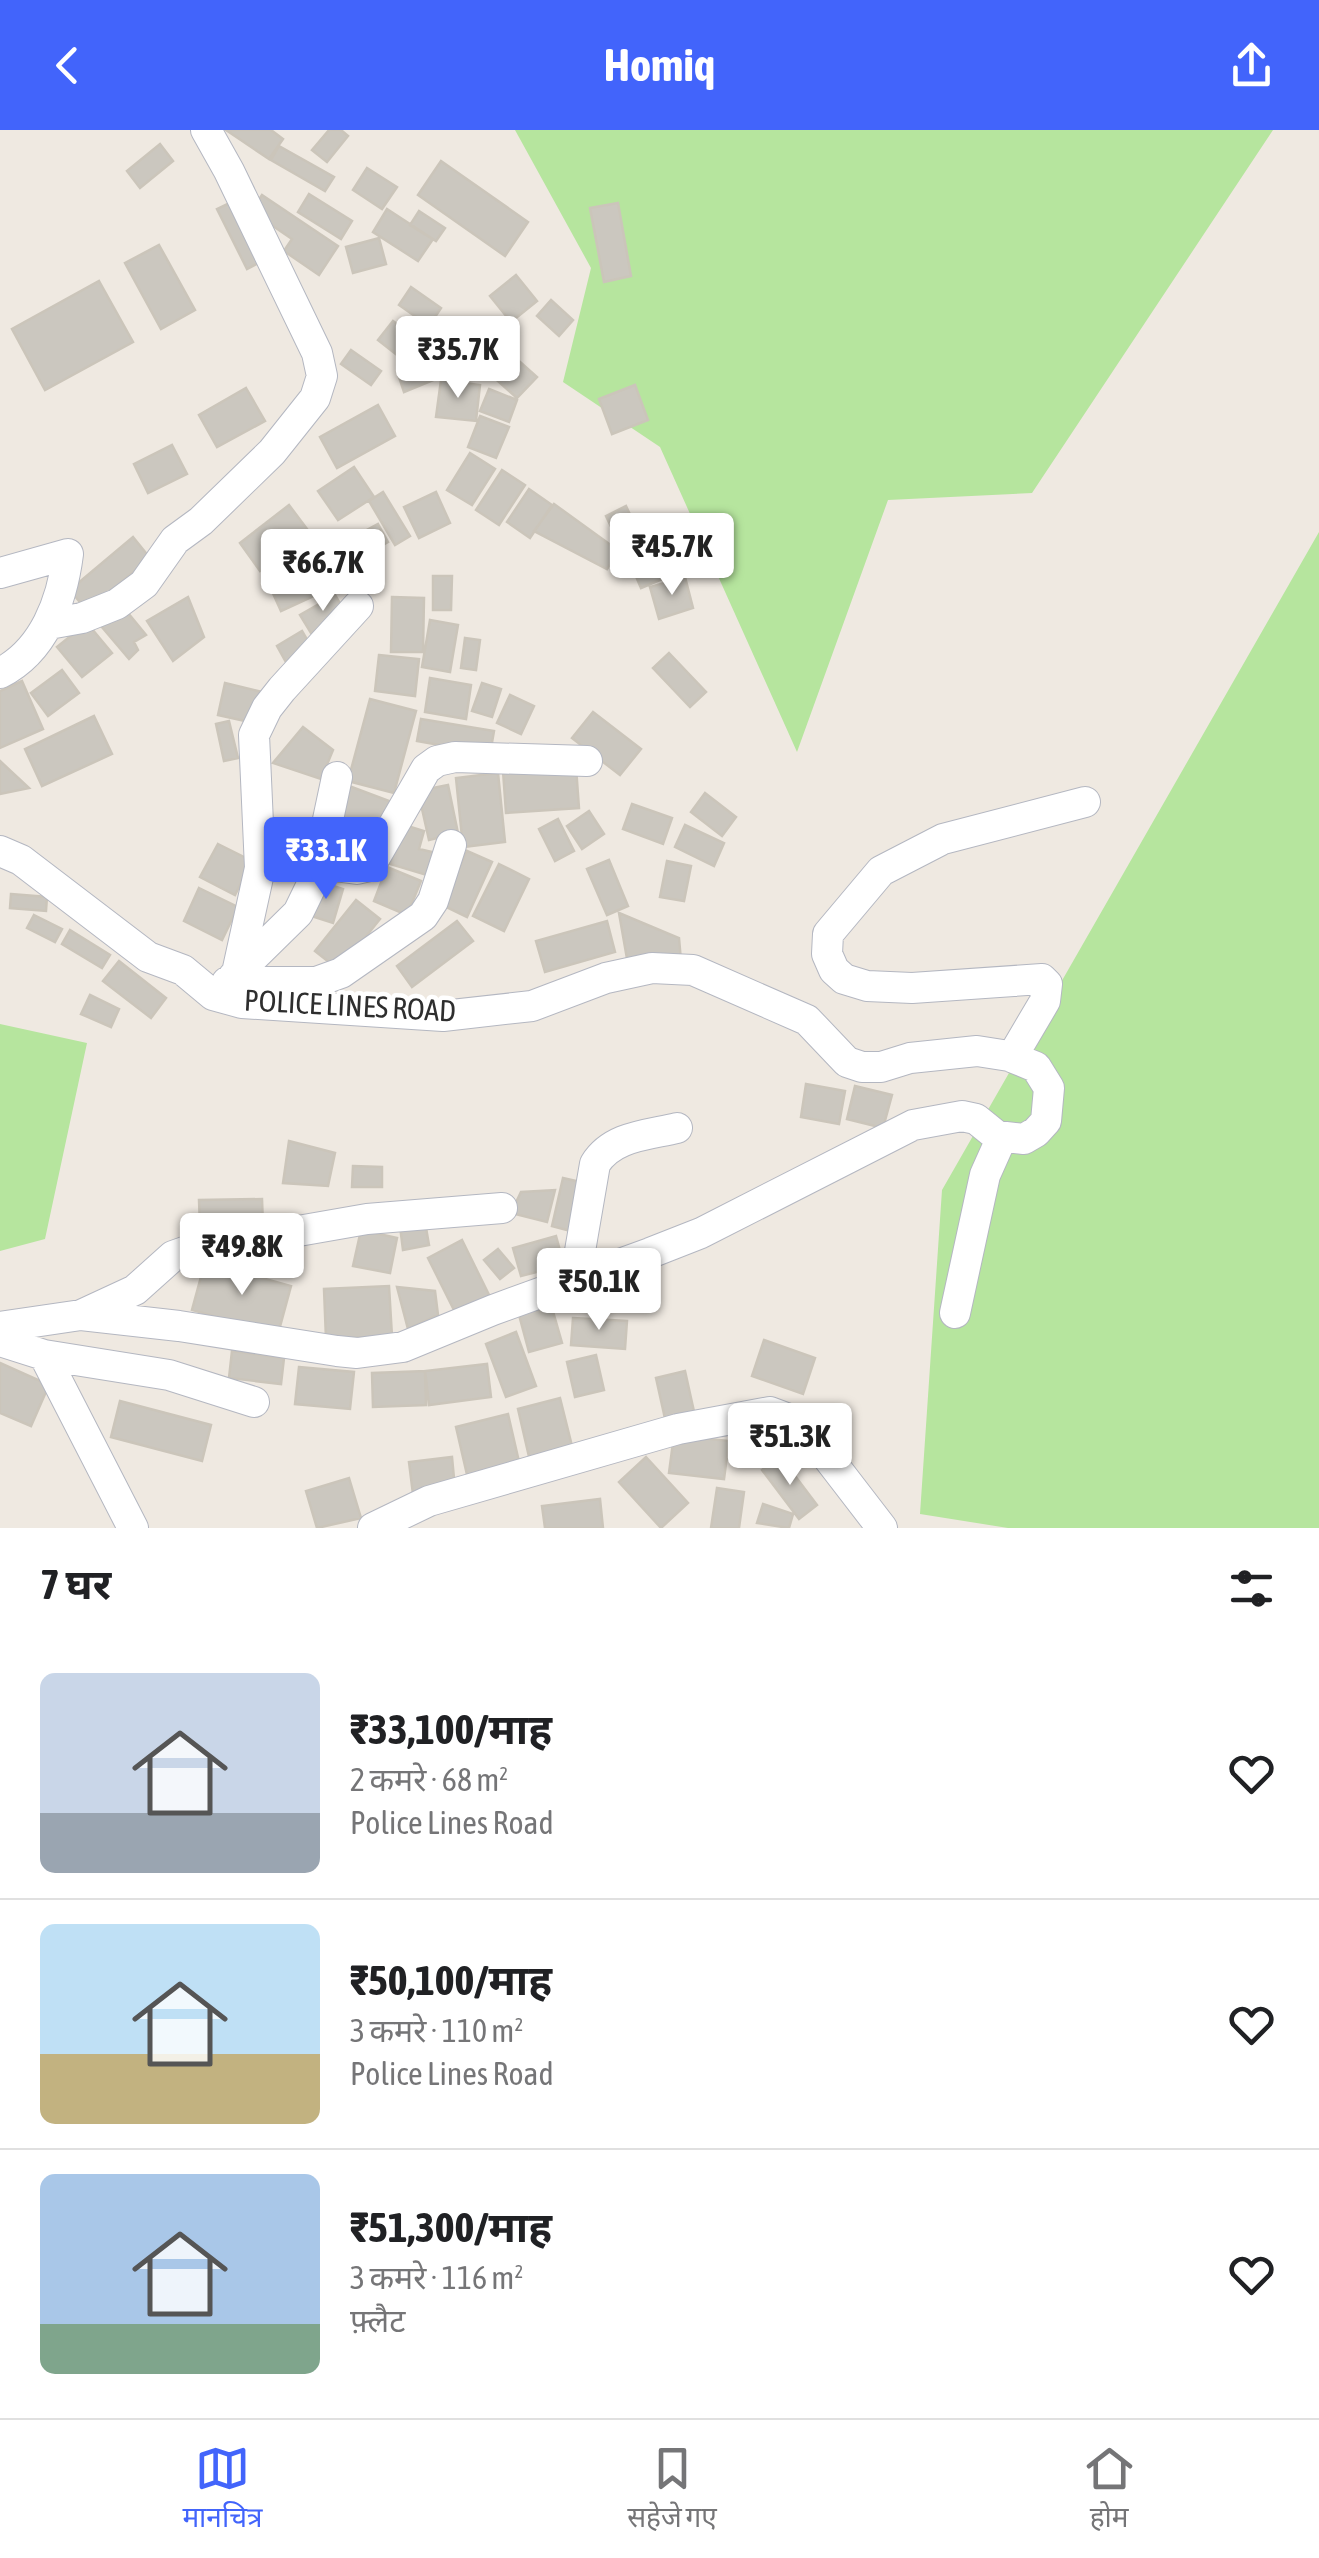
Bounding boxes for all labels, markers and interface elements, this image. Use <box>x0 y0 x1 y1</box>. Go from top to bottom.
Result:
icon: back <box>40 38 95 93</box>
icon: share <box>1224 38 1279 93</box>
text: Homiq <box>604 39 715 91</box>
pin: ₹35.7K <box>377 316 539 401</box>
text: ₹35.7K <box>418 330 498 367</box>
pin: ₹45.7K <box>591 513 753 598</box>
text: ₹45.7K <box>632 527 712 564</box>
pin: ₹66.7K <box>242 529 404 614</box>
text: ₹66.7K <box>283 543 363 580</box>
pin: ₹33.1K <box>245 817 407 902</box>
text: ₹33.1K <box>286 831 366 868</box>
street label: POLICE LINES ROAD <box>243 982 457 1028</box>
pin: ₹49.8K <box>161 1213 323 1298</box>
text: ₹49.8K <box>202 1227 282 1264</box>
pin: ₹50.1K <box>518 1248 680 1333</box>
text: ₹50.1K <box>559 1262 639 1299</box>
pin: ₹51.3K <box>709 1403 871 1488</box>
text: ₹51.3K <box>750 1417 830 1454</box>
text: 7 घर <box>40 1560 111 1608</box>
icon: filters <box>1224 1561 1279 1616</box>
text: ₹33,100/माह <box>350 1705 552 1753</box>
icon: home <box>120 1713 240 1833</box>
icon: heart <box>1224 1746 1279 1801</box>
text: 2 कमरे · 68 m² <box>350 1761 508 1798</box>
text: Police Lines Road <box>350 1804 554 1841</box>
text: ₹50,100/माह <box>350 1956 552 2004</box>
icon: home <box>120 1964 240 2084</box>
icon: heart <box>1224 1997 1279 2052</box>
text: 3 कमरे · 110 m² <box>350 2012 523 2049</box>
text: Police Lines Road <box>350 2055 554 2092</box>
text: ₹51,300/माह <box>350 2203 552 2251</box>
icon: home <box>120 2214 240 2334</box>
icon: heart <box>1224 2247 1279 2302</box>
text: 3 कमरे · 116 m² <box>350 2259 523 2296</box>
text: फ़्लैट <box>350 2302 405 2339</box>
tab: मानचित्र <box>182 2441 262 2538</box>
tab: सहेजे गए <box>627 2441 717 2538</box>
tab: होम <box>1082 2441 1137 2538</box>

